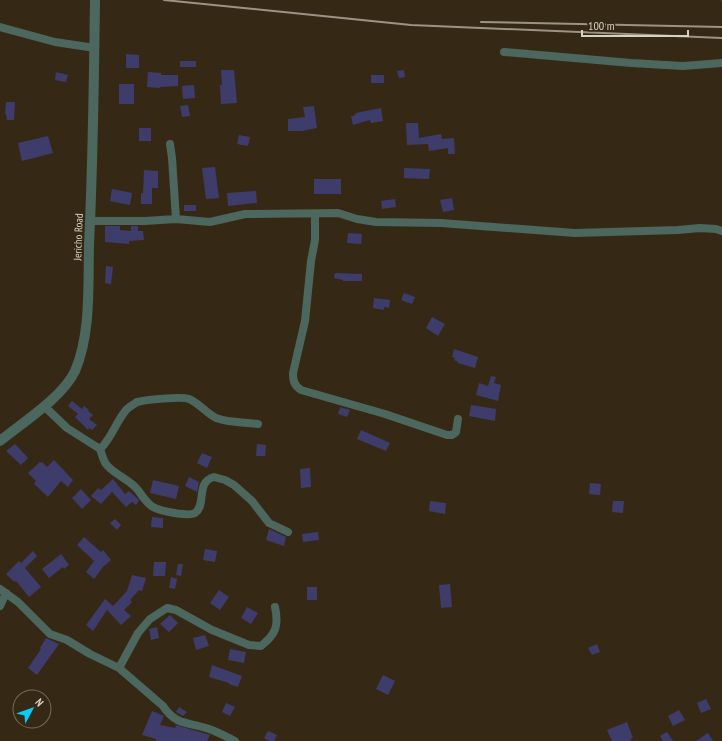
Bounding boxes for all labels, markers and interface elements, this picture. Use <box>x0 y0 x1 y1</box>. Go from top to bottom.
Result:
scale bar <box>582 12 688 38</box>
text: 100 m <box>588 18 615 33</box>
street label: Jericho Road <box>70 213 86 262</box>
north arrow <box>12 689 52 729</box>
text: N <box>32 696 47 709</box>

